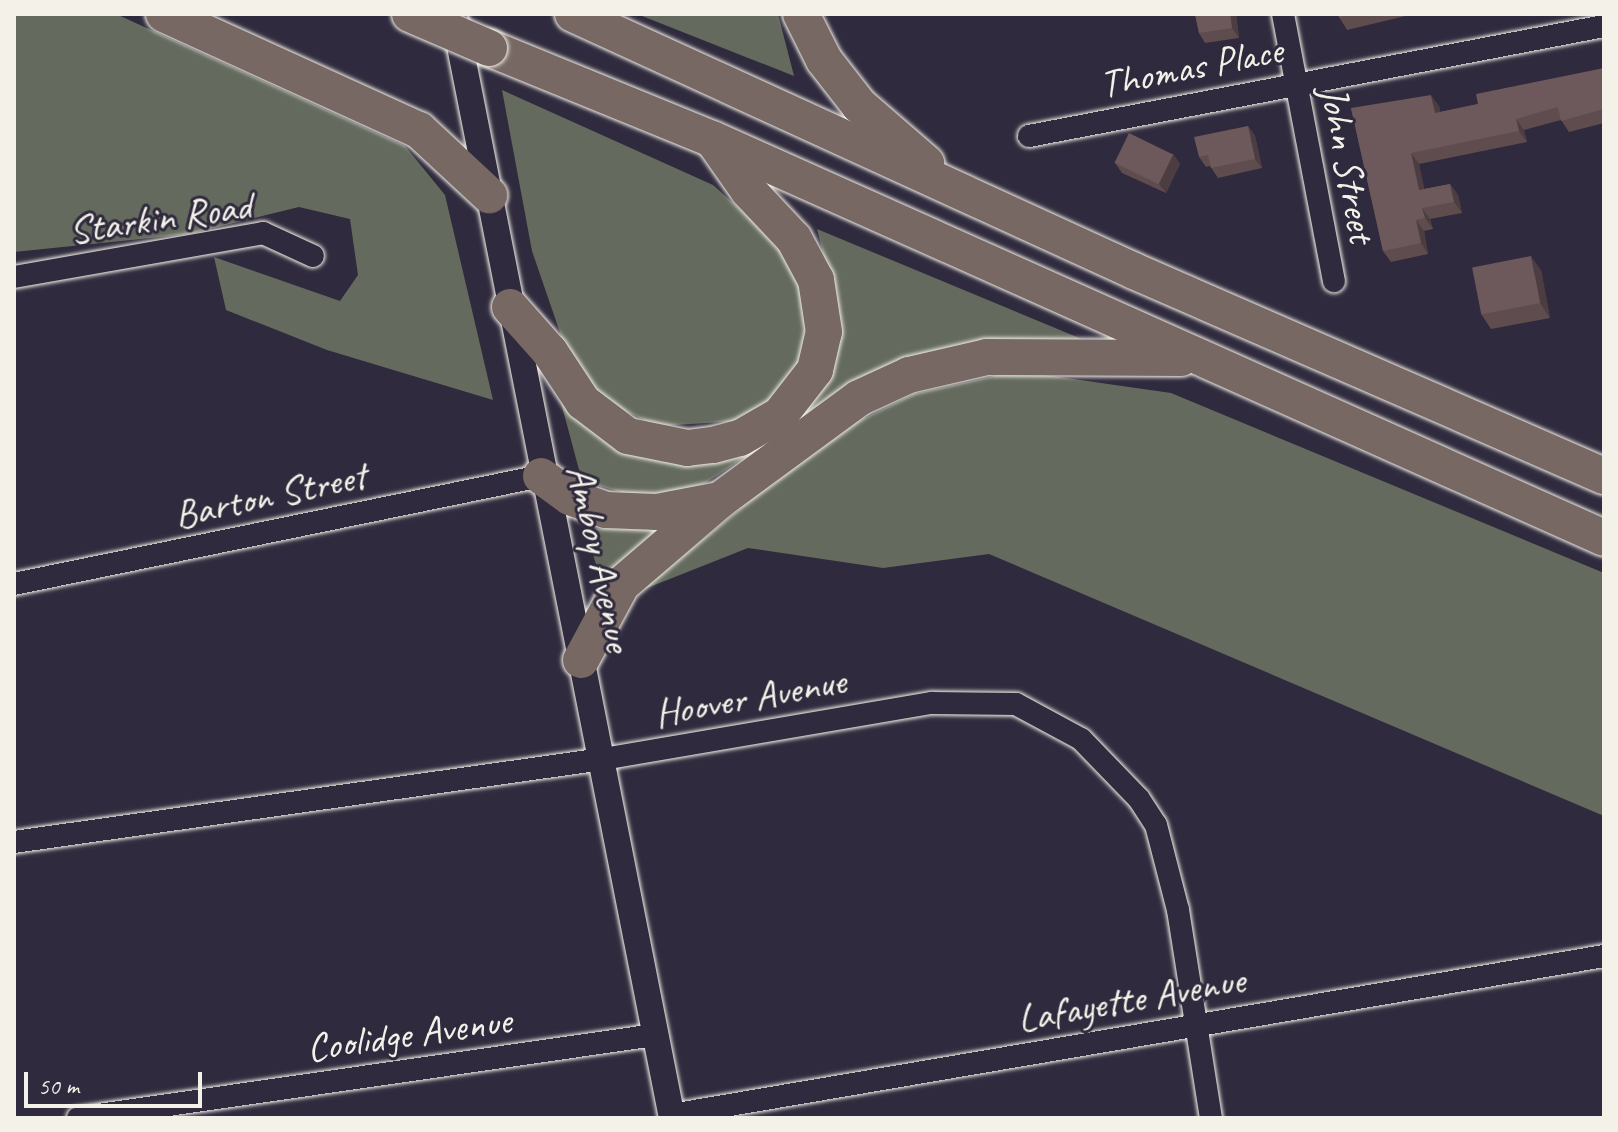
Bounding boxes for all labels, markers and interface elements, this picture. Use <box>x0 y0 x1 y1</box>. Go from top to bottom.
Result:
street label: Thomas Place <box>1095 26 1287 108</box>
street label: John Street <box>1309 81 1387 247</box>
street label: Starkin Road <box>67 182 253 254</box>
street label: Barton Street <box>170 451 370 539</box>
street label: Amboy Avenue <box>557 460 643 656</box>
street label: Hoover Avenue <box>651 657 849 737</box>
street label: Lafayette Avenue <box>1014 955 1248 1043</box>
street label: Coolidge Avenue <box>304 996 514 1072</box>
scale bar <box>28 1056 206 1106</box>
text: 50 m <box>38 1071 79 1101</box>

